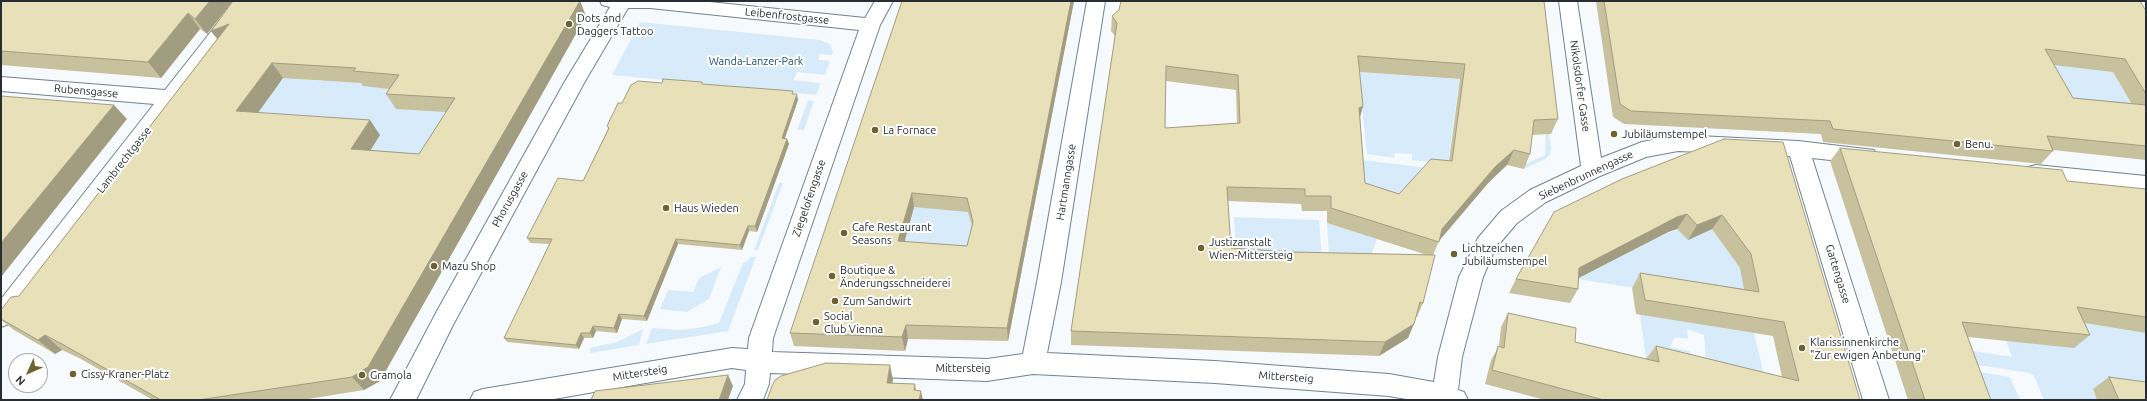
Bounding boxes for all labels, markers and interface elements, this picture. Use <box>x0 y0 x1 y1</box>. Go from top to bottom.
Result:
street label: Leibenfrostgasse <box>744 5 830 27</box>
place label: Dots and Daggers Tattoo <box>577 11 653 37</box>
marker: Dots and Daggers Tattoo <box>564 19 574 29</box>
street label: Nikolsdorfer Gasse <box>1567 39 1593 133</box>
park label: Wanda-Lanzer-Park <box>709 54 803 68</box>
street label: Rubensgasse <box>53 82 119 100</box>
place label: La Fornace <box>883 123 936 137</box>
street label: Lambrechtgasse <box>94 124 154 196</box>
marker: La Fornace <box>870 125 880 135</box>
place label: Jubiläumstempel <box>1622 127 1707 141</box>
marker: Jubiläumstempel <box>1609 129 1619 139</box>
place label: Benu. <box>1965 137 1993 151</box>
marker: Benu. <box>1952 139 1962 149</box>
street label: Hartmanngasse <box>1053 143 1079 221</box>
street label: Siebenbrunnengasse <box>1537 147 1635 203</box>
street label: Ziegelofengasse <box>790 158 828 238</box>
street label: Phorusgasse <box>489 169 531 229</box>
place label: Haus Wieden <box>674 201 739 215</box>
marker: Haus Wieden <box>661 203 671 213</box>
place label: Cafe Restaurant Seasons <box>852 220 932 246</box>
marker: Cafe Restaurant Seasons <box>839 228 849 238</box>
place label: Justizanstalt Wien-Mittersteig <box>1209 235 1293 261</box>
place label: Lichtzeichen Jubiläumstempel <box>1462 241 1547 267</box>
marker: Justizanstalt Wien-Mittersteig <box>1196 243 1206 253</box>
street label: Gartengasse <box>1823 243 1853 305</box>
marker: Lichtzeichen Jubiläumstempel <box>1449 249 1459 259</box>
place label: Mazu Shop <box>442 259 496 273</box>
marker: Mazu Shop <box>429 261 439 271</box>
place label: Boutique & Änderungsschneiderei <box>840 263 950 289</box>
marker: Boutique & Änderungsschneiderei <box>827 271 837 281</box>
place label: Zum Sandwirt <box>843 294 911 308</box>
marker: Zum Sandwirt <box>830 296 840 306</box>
place label: Social Club Vienna <box>824 309 883 335</box>
marker: Social Club Vienna <box>811 317 821 327</box>
place label: Klarissinnenkirche "Zur ewigen Anbetung" <box>1810 335 1926 361</box>
marker: Klarissinnenkirche "Zur ewigen Anbetung" <box>1797 343 1807 353</box>
north arrow <box>8 353 48 393</box>
street label: Mittersteig <box>935 361 991 375</box>
street label: Mittersteig <box>612 362 668 384</box>
place label: Cissy-Kraner-Platz <box>81 367 169 381</box>
place label: Gramola <box>370 368 412 382</box>
street label: Mittersteig <box>1258 368 1314 386</box>
marker: Cissy-Kraner-Platz <box>68 369 78 379</box>
marker: Gramola <box>357 370 367 380</box>
text: N <box>13 374 27 388</box>

